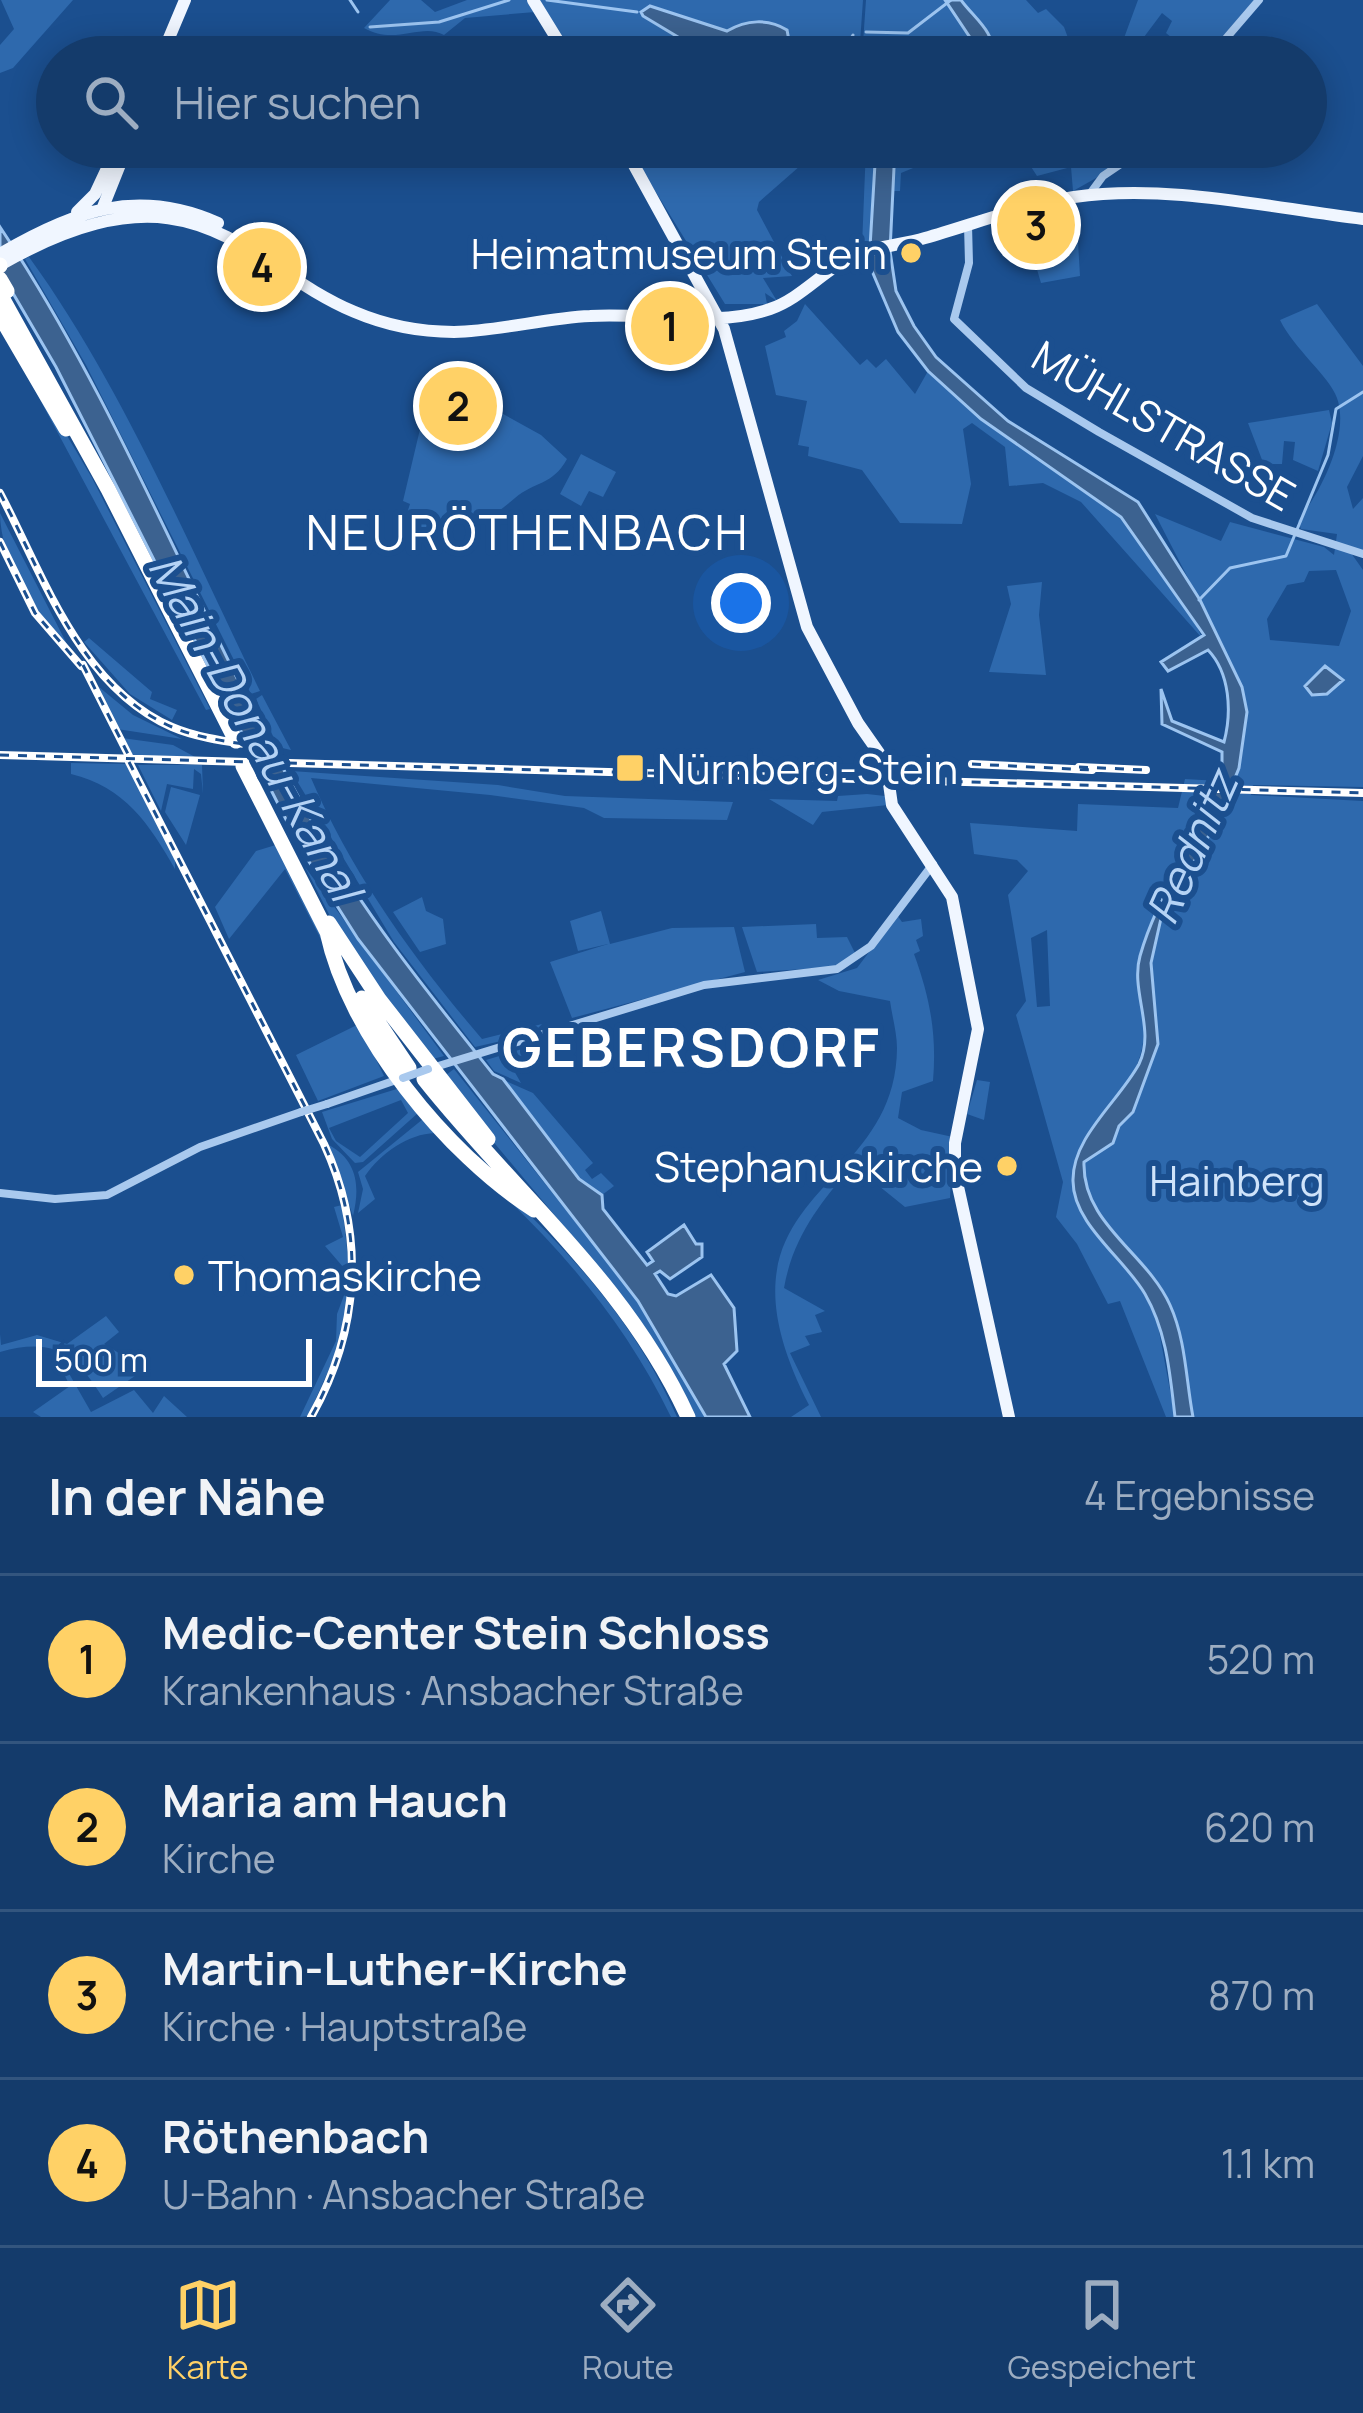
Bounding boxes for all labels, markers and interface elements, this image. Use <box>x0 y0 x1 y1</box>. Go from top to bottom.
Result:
search box <box>36 36 1327 168</box>
icon: search <box>78 69 144 135</box>
text: Hier suchen <box>174 71 421 133</box>
pin: 3 <box>997 180 1075 270</box>
pin: 4 <box>223 222 301 312</box>
place label: Heimatmuseum Stein <box>471 224 887 282</box>
marker: Heimatmuseum Stein <box>898 240 924 266</box>
pin: 1 <box>631 281 709 371</box>
street label: MÜHLSTRASSE <box>1022 326 1306 524</box>
pin: 2 <box>419 361 497 451</box>
district label: NEURÖTHENBACH <box>306 499 750 564</box>
water label: Main-Donau-Kanal <box>135 543 380 916</box>
your location <box>711 573 771 633</box>
place label: Nürnberg-Stein <box>657 739 958 797</box>
marker: Nürnberg-Stein <box>614 752 646 784</box>
water label: Rednitz <box>1130 756 1254 933</box>
district label: GEBERSDORF <box>502 1009 882 1083</box>
place label: Stephanuskirche <box>654 1137 983 1195</box>
park label: Hainberg <box>1149 1151 1325 1209</box>
marker: Stephanuskirche <box>994 1153 1020 1179</box>
place label: Thomaskirche <box>208 1246 482 1304</box>
marker: Thomaskirche <box>171 1262 197 1288</box>
scale bar <box>36 1333 312 1386</box>
text: 500 m <box>54 1337 148 1382</box>
text: In der Nähe <box>48 1461 326 1530</box>
text: 4 Ergebnisse <box>1084 1468 1315 1522</box>
text: Medic-Center Stein Schloss <box>162 1601 770 1663</box>
text: 1 <box>78 1632 96 1686</box>
text: 520 m <box>1207 1632 1315 1686</box>
text: Krankenhaus · Ansbacher Straße <box>162 1663 744 1717</box>
text: Maria am Hauch <box>162 1769 508 1831</box>
text: 2 <box>75 1800 99 1854</box>
text: 620 m <box>1204 1800 1315 1854</box>
text: Kirche <box>162 1831 275 1885</box>
text: Martin-Luther-Kirche <box>162 1937 628 1999</box>
text: 3 <box>76 1968 98 2022</box>
text: 870 m <box>1208 1968 1315 2022</box>
text: Kirche · Hauptstraße <box>162 1999 527 2053</box>
text: Röthenbach <box>162 2105 429 2167</box>
text: 4 <box>75 2136 99 2190</box>
text: 1.1 km <box>1221 2136 1315 2190</box>
text: U-Bahn · Ansbacher Straße <box>162 2167 645 2221</box>
tab: Karte <box>167 2272 248 2389</box>
tab: Route <box>582 2272 674 2389</box>
tab: Gespeichert <box>1007 2272 1196 2389</box>

